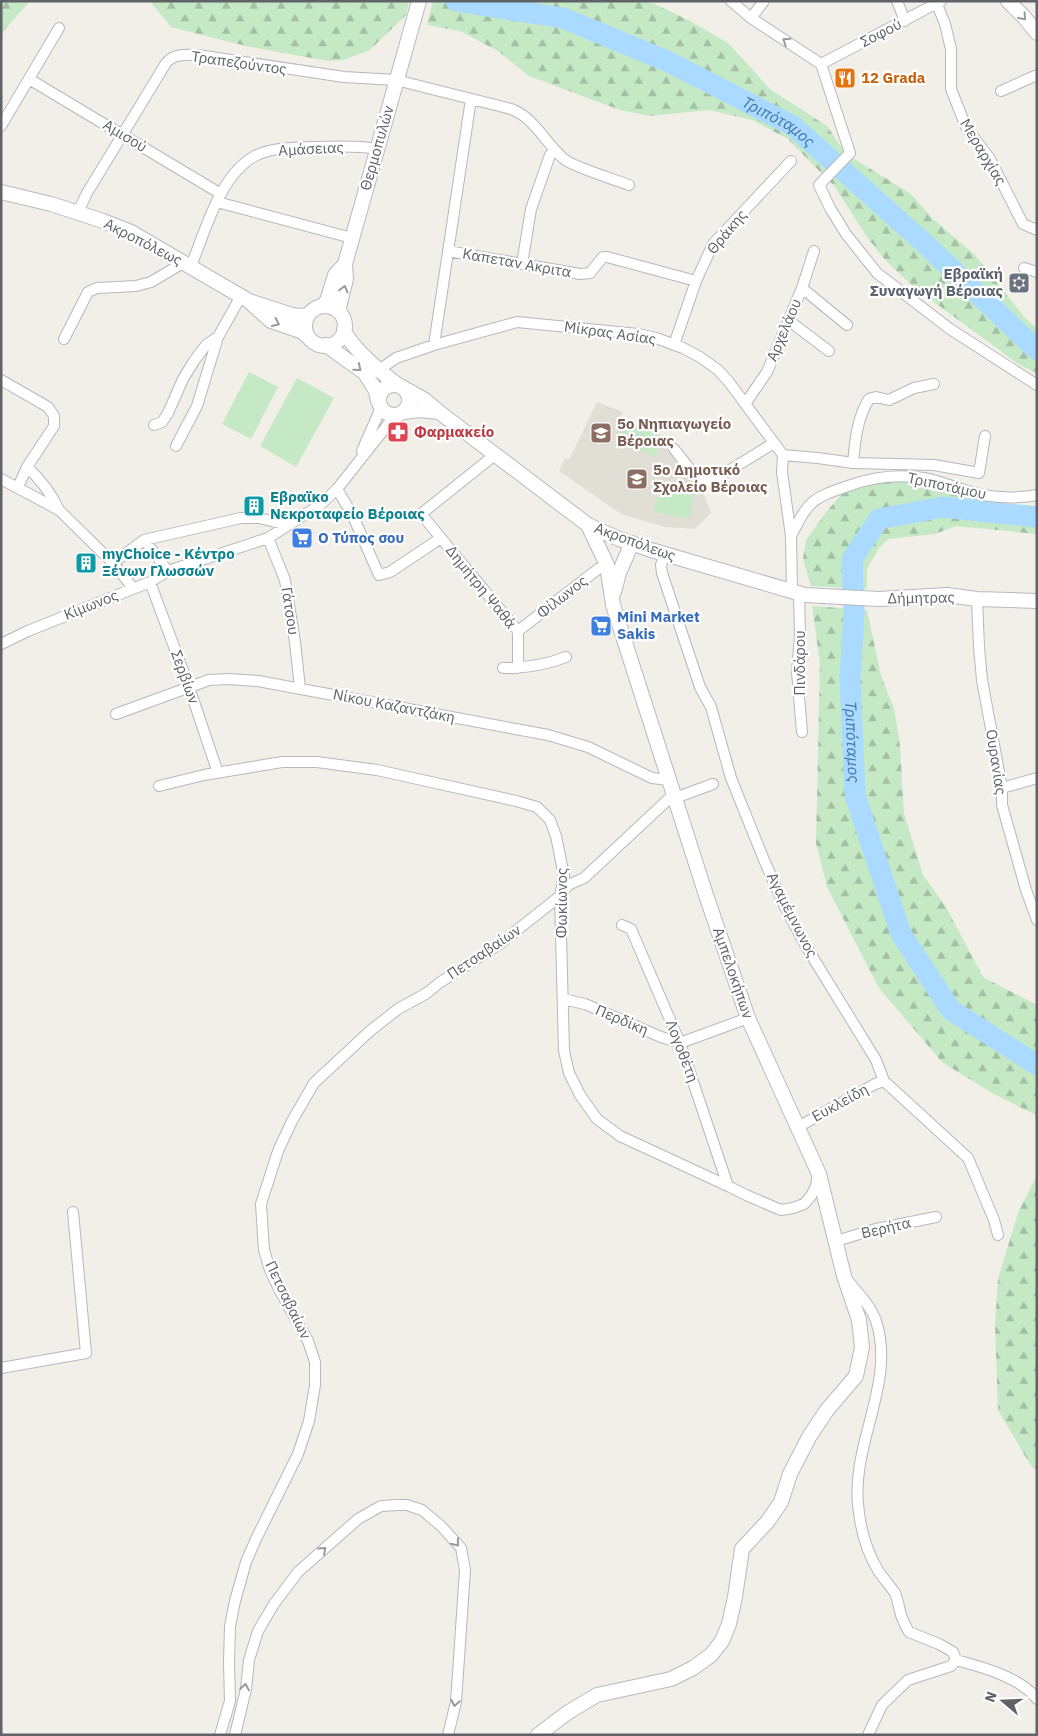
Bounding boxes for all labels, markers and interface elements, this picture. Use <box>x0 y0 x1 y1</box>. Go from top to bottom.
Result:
one-way arrow <box>1017 11 1026 20</box>
street label: Σοφού <box>857 14 905 51</box>
one-way arrow <box>782 38 791 47</box>
street label: Τραπεζούντος <box>190 46 288 79</box>
restaurant icon: 12 Grada <box>833 66 857 90</box>
place label: 12 Grada <box>861 68 926 87</box>
water label: Τριπόταμος <box>739 92 820 151</box>
street label: Θερμοπυλών <box>355 103 398 193</box>
street label: Αμισού <box>100 115 151 156</box>
street label: Μεραρχίας <box>956 115 1011 189</box>
street label: Αμάσειας <box>278 137 344 160</box>
street label: Θράκης <box>703 206 751 258</box>
street label: Ακροπόλεως <box>101 214 186 269</box>
street label: Καπεταν Ακριτα <box>461 244 573 281</box>
place label: Εβραϊκή Συναγωγή Βέροιας <box>870 264 1003 300</box>
synagogue icon: Εβραϊκή Συναγωγή Βέροιας <box>1007 271 1031 295</box>
one-way arrow <box>338 285 348 293</box>
street label: Αρχελάου <box>762 296 805 364</box>
one-way arrow <box>271 317 280 327</box>
street label: Μίκρας Ασίας <box>563 317 657 348</box>
one-way arrow <box>352 363 361 371</box>
place label: 5ο Νηπιαγωγείο Βέροιας <box>617 414 731 450</box>
pharmacy icon: Φαρμακείο <box>386 420 410 444</box>
school or university icon: 5ο Νηπιαγωγείο Βέροιας <box>589 421 613 445</box>
place label: Φαρμακείο <box>414 422 494 441</box>
place label: 5ο Δημοτικό Σχολείο Βέροιας <box>653 460 768 496</box>
school or university icon: 5ο Δημοτικό Σχολείο Βέροιας <box>625 467 649 491</box>
street label: Τριποτάμου <box>906 468 988 503</box>
place label: Εβραϊκο Νεκροταφείο Βέροιας <box>270 487 425 523</box>
building icon: Εβραϊκο Νεκροταφείο Βέροιας <box>242 494 266 518</box>
street label: Ακροπόλεως <box>592 518 679 565</box>
supermarket icon: Ο Τύπος σου <box>290 526 314 550</box>
place label: Ο Τύπος σου <box>318 528 404 547</box>
street label: Δημήτρη Ψαθά <box>442 541 521 632</box>
place label: myChoice - Κέντρο Ξένων Γλωσσών <box>102 544 235 580</box>
building icon: myChoice - Κέντρο Ξένων Γλωσσών <box>74 551 98 575</box>
street label: Φίλωνος <box>533 571 591 622</box>
street label: Κίμωνος <box>61 585 121 624</box>
street label: Γάτσου <box>277 586 304 636</box>
street label: Δήμητρας <box>887 587 955 608</box>
place label: Mini Market Sakis <box>617 607 700 643</box>
supermarket icon: Mini Market Sakis <box>589 614 613 638</box>
street label: Πινδάρου <box>790 630 809 696</box>
street label: Σερβίων <box>167 647 204 707</box>
street label: Νίκου Καζαντζάκη <box>331 684 457 727</box>
water label: Τριπόταμος <box>841 700 864 784</box>
street label: Ουρανίας <box>982 728 1011 796</box>
street label: Φωκίωνος <box>552 868 571 938</box>
street label: Αγαμέμνωνος <box>763 869 822 961</box>
street label: Πετσαβαίων <box>443 920 525 983</box>
street label: Αμπελοκήπων <box>709 925 758 1021</box>
street label: Περδίκη <box>593 1000 652 1039</box>
street label: Λογοθέτη <box>662 1017 703 1085</box>
street label: Ευκλείδη <box>808 1079 871 1126</box>
street label: Βερήτα <box>859 1212 913 1242</box>
street label: Πετσαβαίων <box>261 1257 316 1342</box>
one-way arrow <box>450 1538 459 1547</box>
one-way arrow <box>317 1547 326 1556</box>
north arrow <box>978 1676 1028 1726</box>
one-way arrow <box>240 1683 250 1692</box>
text: N <box>981 1689 1001 1704</box>
one-way arrow <box>450 1699 461 1707</box>

